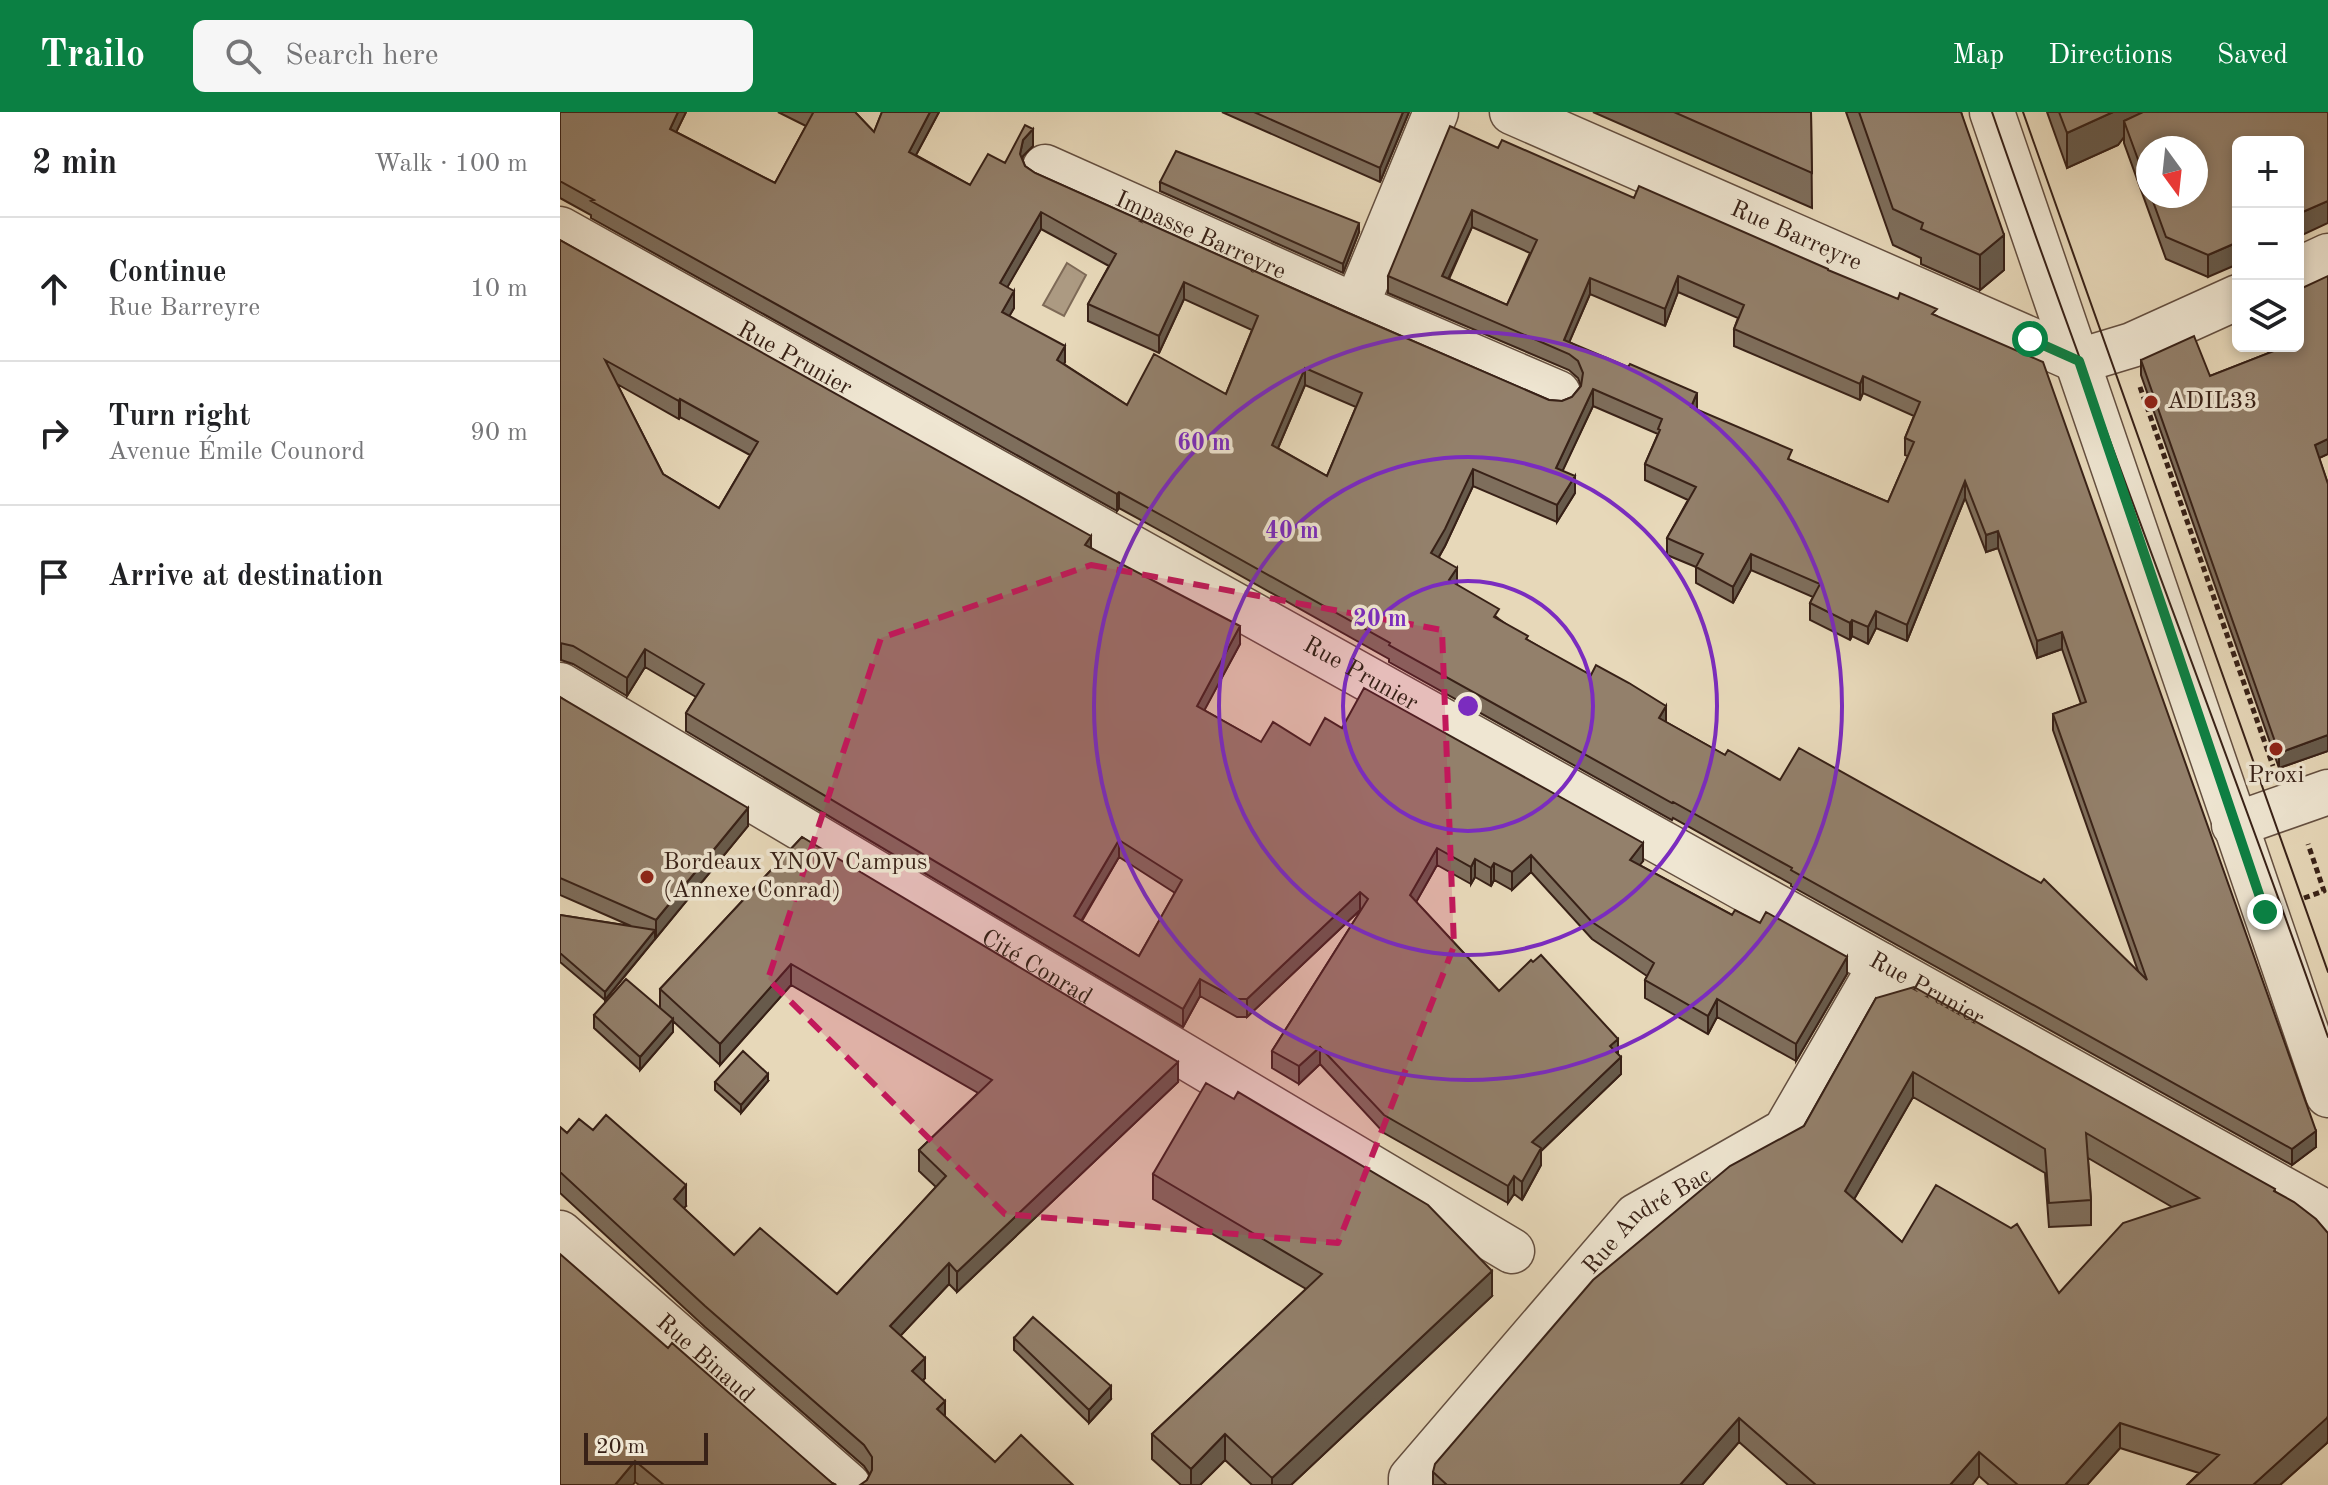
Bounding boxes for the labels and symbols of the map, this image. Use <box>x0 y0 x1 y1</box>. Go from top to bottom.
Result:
north arrow <box>2136 136 2208 208</box>
street label: Impasse Barreyre <box>1111 188 1289 285</box>
street label: Rue Barreyre <box>1727 197 1865 276</box>
street label: Rue Prunier <box>733 318 856 401</box>
route start <box>2012 321 2048 357</box>
place label: ADIL33 <box>2167 390 2257 414</box>
marker: ADIL33 <box>2142 393 2160 411</box>
text: 60 m <box>1177 432 1231 456</box>
text: 40 m <box>1265 520 1319 544</box>
text: 20 m <box>1353 608 1407 632</box>
street label: Rue Prunier <box>1299 633 1422 716</box>
centre of rings <box>1454 692 1482 720</box>
marker: Proxi <box>2267 740 2285 758</box>
place label: Proxi <box>2248 764 2304 788</box>
place label: Bordeaux YNOV Campus (Annexe Conrad) <box>663 851 927 903</box>
marker: Bordeaux YNOV Campus (Annexe Conrad) <box>638 868 656 886</box>
route end <box>2247 894 2283 930</box>
street label: Cité Conrad <box>977 926 1096 1010</box>
street label: Rue Prunier <box>1865 949 1988 1032</box>
street label: Rue André Bac <box>1579 1164 1716 1280</box>
street label: Rue Binaud <box>651 1311 758 1408</box>
scale bar <box>584 1429 708 1465</box>

